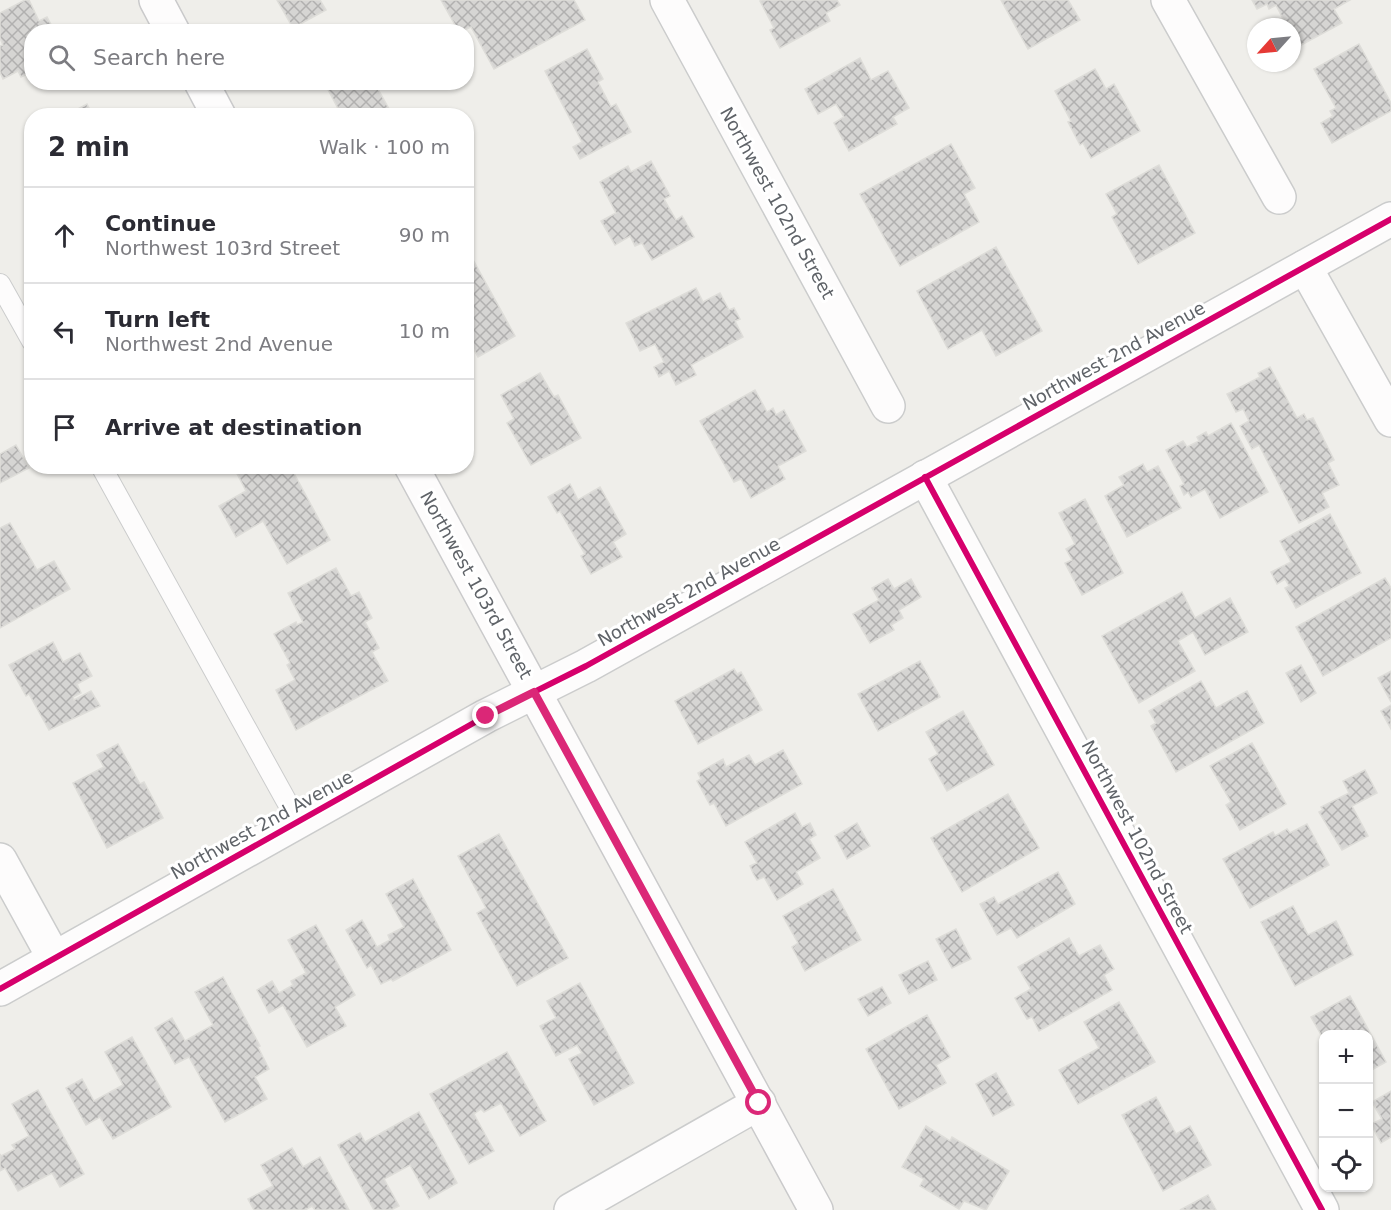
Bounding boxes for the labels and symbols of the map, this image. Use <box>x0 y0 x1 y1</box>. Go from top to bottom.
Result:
north arrow <box>1247 18 1301 72</box>
street label: Northwest 102nd Street <box>716 103 839 302</box>
street label: Northwest 2nd Avenue <box>1019 297 1209 414</box>
street label: Northwest 103rd Street <box>416 487 537 682</box>
street label: Northwest 2nd Avenue <box>594 533 784 650</box>
route end <box>472 702 498 728</box>
street label: Northwest 102nd Street <box>1077 737 1197 937</box>
street label: Northwest 2nd Avenue <box>167 766 357 883</box>
route start <box>745 1089 771 1115</box>

